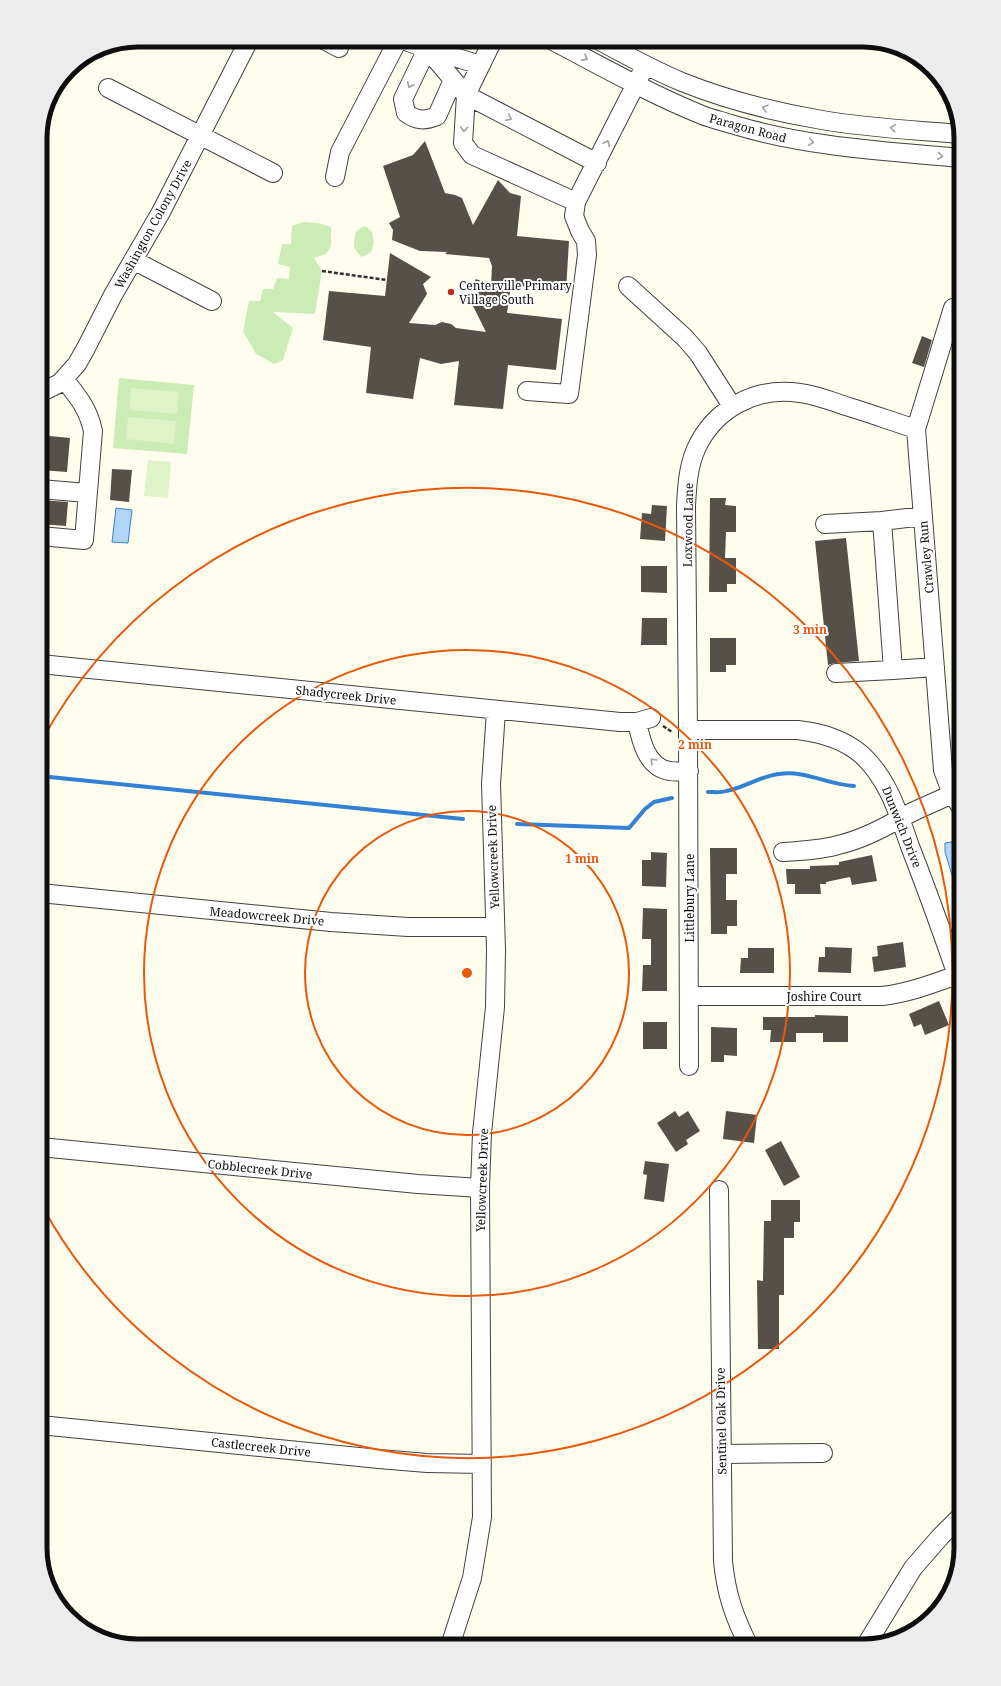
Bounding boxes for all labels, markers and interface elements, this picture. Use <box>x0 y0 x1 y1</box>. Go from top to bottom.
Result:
one-way arrow <box>581 53 589 61</box>
one-way arrow <box>407 80 415 88</box>
one-way arrow <box>762 105 768 113</box>
street label: Paragon Road <box>707 110 789 147</box>
one-way arrow <box>505 113 512 120</box>
one-way arrow <box>890 124 897 133</box>
one-way arrow <box>460 126 468 132</box>
one-way arrow <box>808 137 814 146</box>
one-way arrow <box>602 140 610 147</box>
one-way arrow <box>937 151 943 160</box>
street label: Washington Colony Drive <box>110 156 196 292</box>
place label: Centerville Primary Village South <box>459 277 572 308</box>
marker: Centerville Primary Village South <box>446 287 456 297</box>
street label: Loxwood Lane <box>679 483 697 567</box>
street label: Crawley Run <box>914 520 938 594</box>
text: 3 min <box>793 621 827 638</box>
street label: Shadycreek Drive <box>295 681 397 709</box>
text: 2 min <box>678 736 712 753</box>
one-way arrow <box>650 758 658 766</box>
street label: Dunwich Drive <box>878 784 926 870</box>
street label: Yellowcreek Drive <box>483 805 503 910</box>
text: 1 min <box>565 850 599 867</box>
street label: Littlebury Lane <box>681 854 698 942</box>
street label: Meadowcreek Drive <box>209 903 325 929</box>
centre of rings <box>460 966 474 980</box>
street label: Joshire Court <box>785 988 862 1005</box>
street label: Yellowcreek Drive <box>472 1128 492 1233</box>
street label: Cobblecreek Drive <box>207 1155 313 1183</box>
street label: Sentinel Oak Drive <box>712 1367 730 1475</box>
street label: Castlecreek Drive <box>210 1433 312 1461</box>

